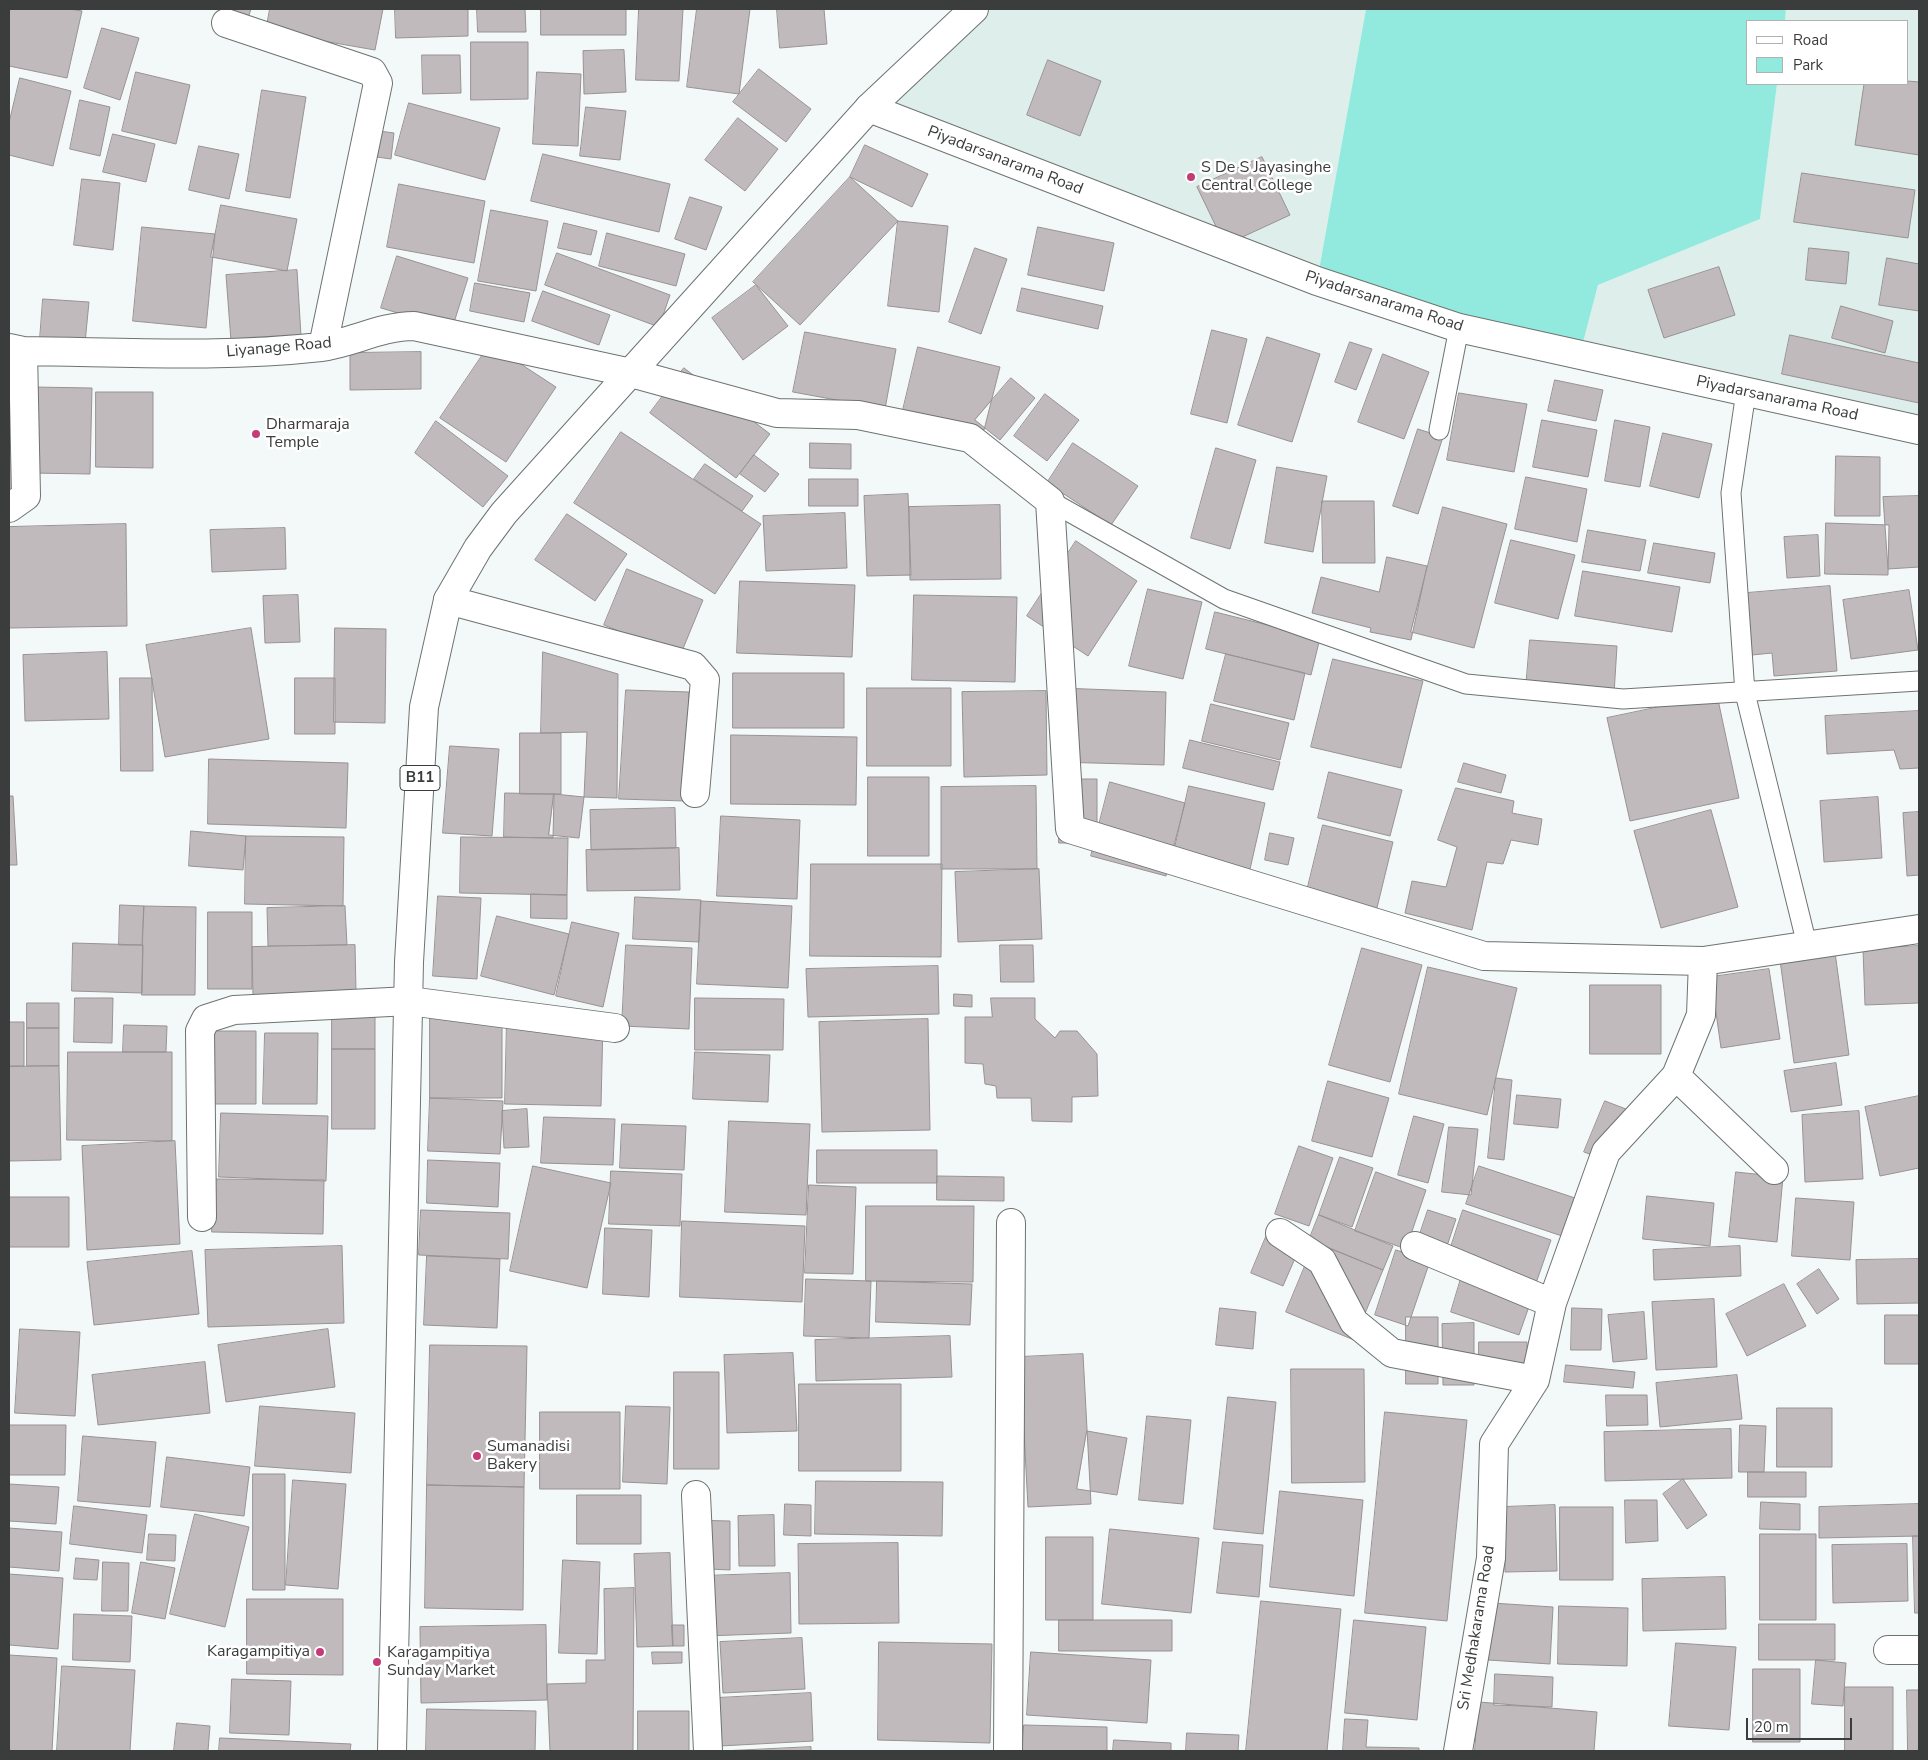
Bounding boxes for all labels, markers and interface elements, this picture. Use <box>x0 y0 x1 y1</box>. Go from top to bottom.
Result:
legend <box>1746 20 1908 85</box>
text: Road <box>1793 30 1828 50</box>
text: Park <box>1793 55 1823 75</box>
street label: Piyadarsanarama Road <box>924 122 1086 200</box>
place label: S De S Jayasinghe Central College <box>1201 158 1331 196</box>
marker: S De S Jayasinghe Central College <box>1185 171 1197 183</box>
street label: Piyadarsanarama Road <box>1302 267 1466 337</box>
street label: Liyanage Road <box>225 334 333 362</box>
street label: Piyadarsanarama Road <box>1694 372 1860 426</box>
place label: Dharmaraja Temple <box>266 415 350 453</box>
marker: Dharmaraja Temple <box>250 428 262 440</box>
road number: B11 <box>400 766 440 790</box>
place label: Sumanadisi Bakery <box>487 1437 570 1475</box>
marker: Sumanadisi Bakery <box>471 1450 483 1462</box>
street label: Sri Medhakarama Road <box>1454 1544 1500 1712</box>
place label: Karagampitiya <box>207 1642 310 1662</box>
place label: Karagampitiya Sunday Market <box>387 1643 495 1681</box>
marker: Karagampitiya <box>314 1646 326 1658</box>
marker: Karagampitiya Sunday Market <box>371 1656 383 1668</box>
scale bar <box>1748 1708 1854 1740</box>
text: 20 m <box>1754 1717 1789 1737</box>

